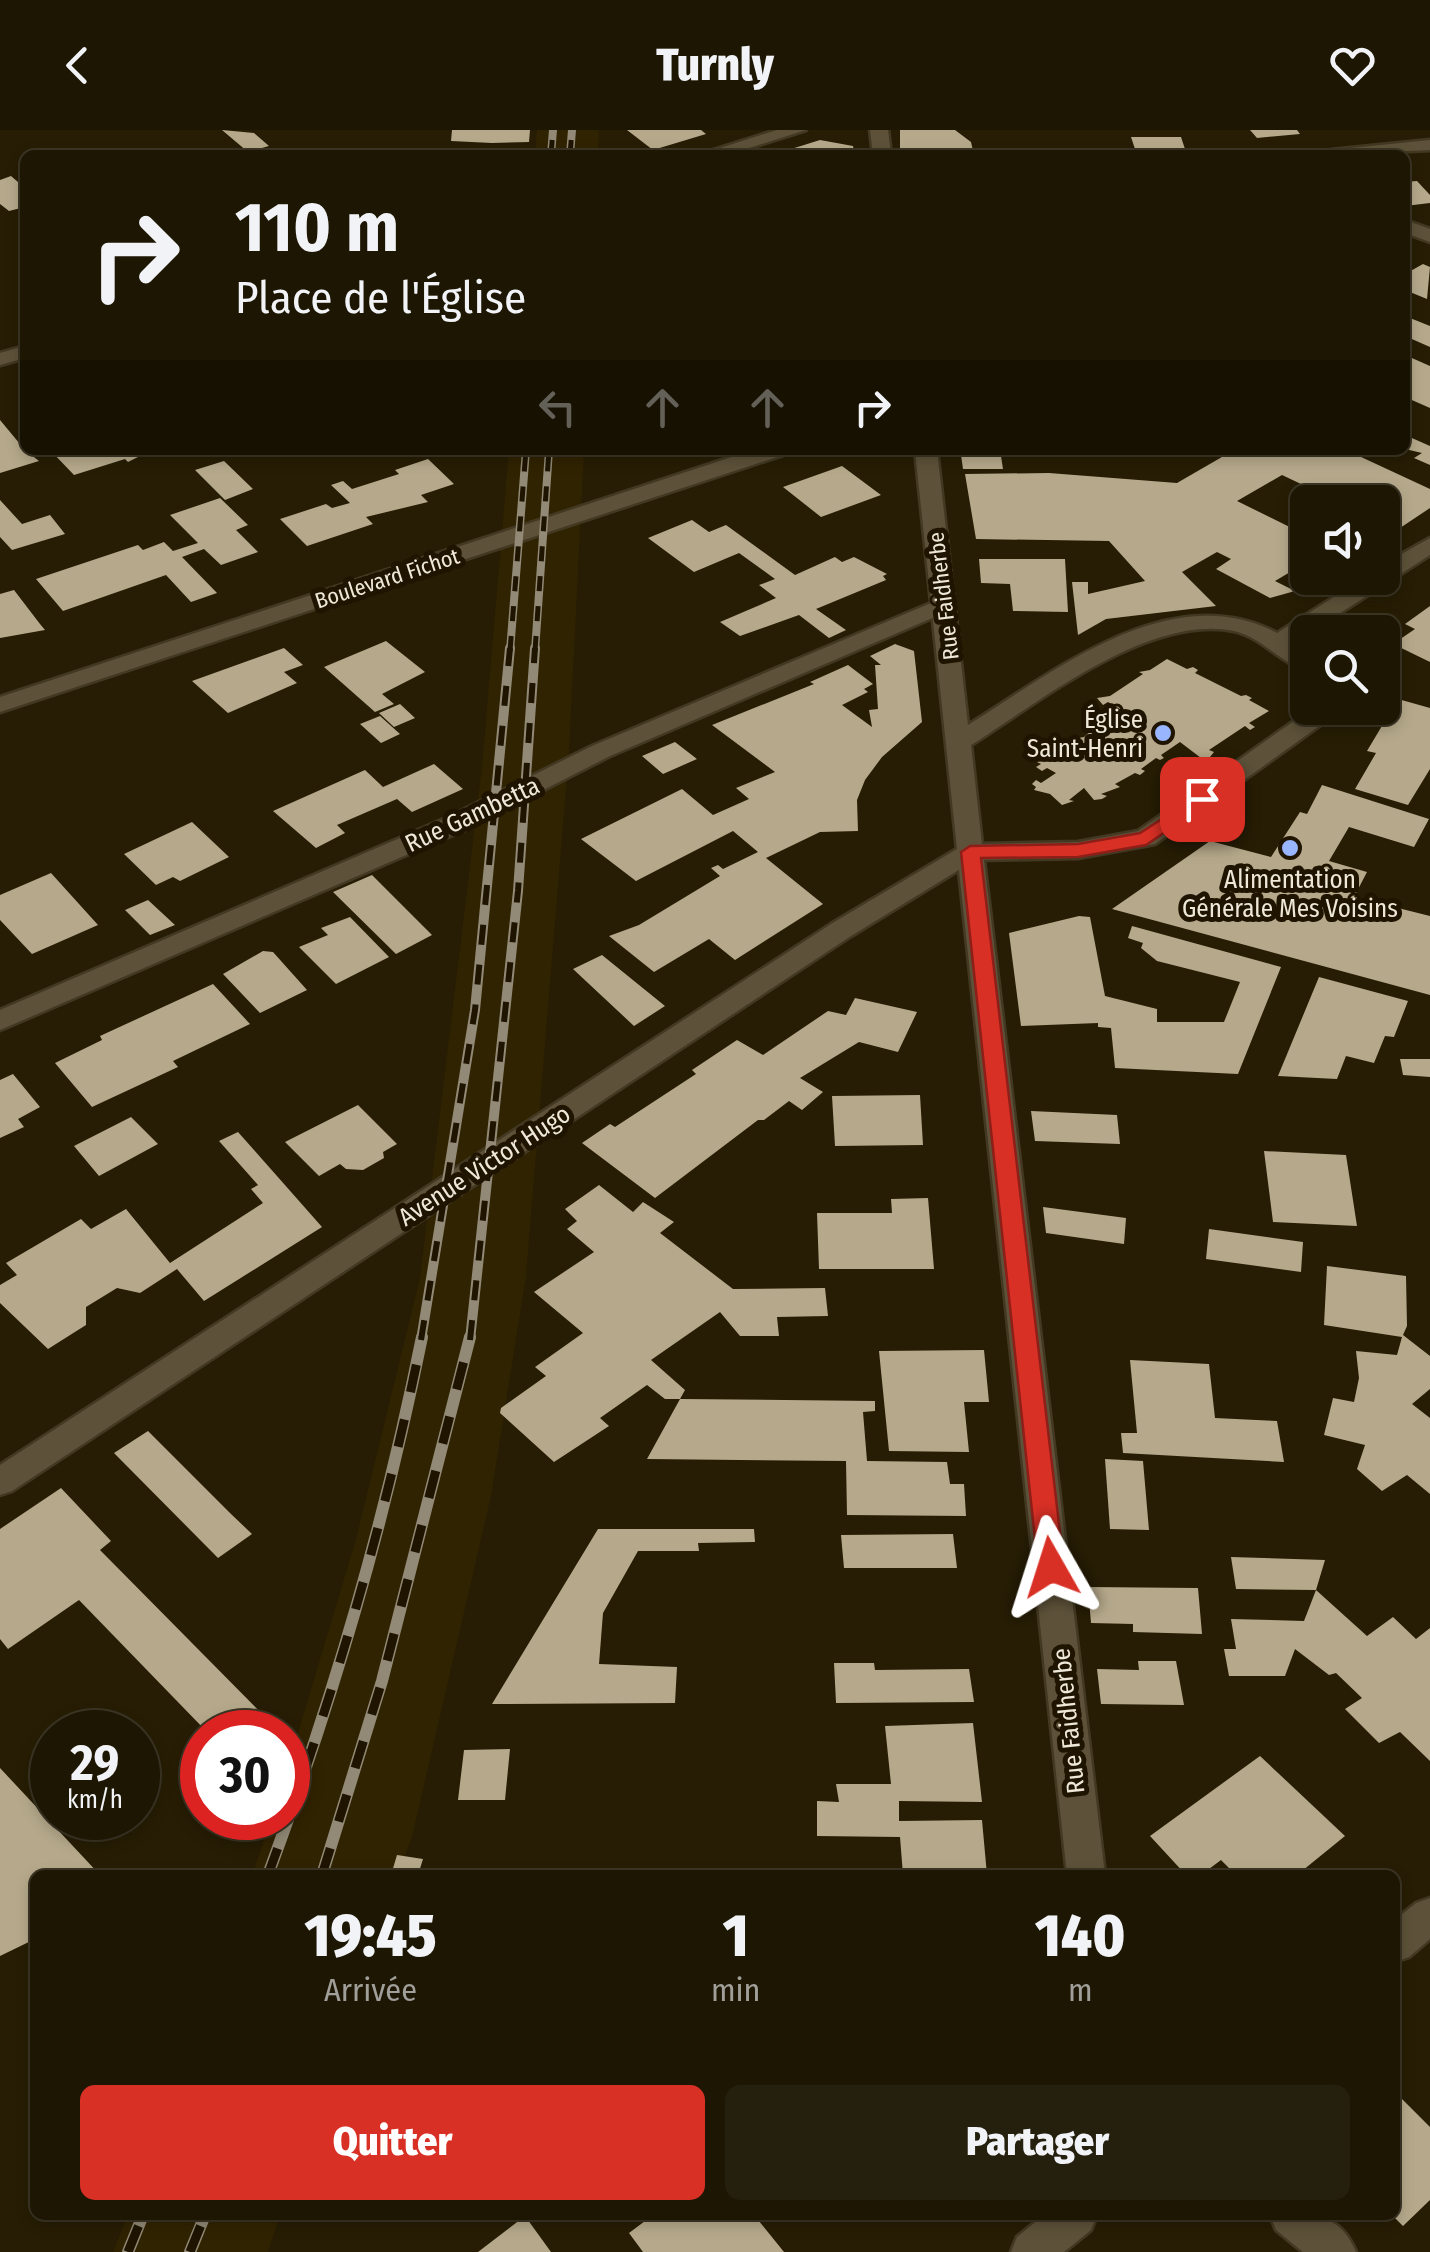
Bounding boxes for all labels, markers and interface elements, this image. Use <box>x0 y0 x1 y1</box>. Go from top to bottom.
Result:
icon: back <box>50 38 105 93</box>
text: Turnly <box>656 38 774 92</box>
icon: heart <box>1325 38 1380 93</box>
text: 110 m <box>235 186 399 270</box>
icon: right <box>70 190 200 320</box>
text: Place de l'Église <box>235 271 526 325</box>
icon: left <box>530 380 585 435</box>
icon: ahead <box>635 380 690 435</box>
icon: ahead <box>740 380 795 435</box>
icon: right <box>845 380 900 435</box>
map controls <box>1290 485 1400 725</box>
button: sound <box>1290 485 1400 595</box>
street label: Rue Faidherbe <box>922 530 965 661</box>
street label: Boulevard Fichot <box>312 542 463 615</box>
button: search <box>1290 615 1400 725</box>
place label: Église Saint-Henri <box>1027 704 1143 764</box>
marker: Église Saint-Henri <box>1152 722 1174 744</box>
pin <box>1160 757 1245 842</box>
street label: Rue Gambetta <box>400 771 544 859</box>
icon: arrive <box>1175 772 1230 827</box>
marker: Alimentation Générale Mes Voisins <box>1279 837 1301 859</box>
place label: Alimentation Générale Mes Voisins <box>1182 865 1398 924</box>
street label: Avenue Victor Hugo <box>393 1099 576 1233</box>
position arrow <box>999 1515 1103 1619</box>
street label: Rue Faidherbe <box>1046 1647 1092 1795</box>
speed limit sign: 30 <box>180 1710 310 1840</box>
text: 29 <box>71 1733 119 1793</box>
text: km/h <box>67 1785 123 1815</box>
text: 19:45 <box>304 1900 437 1972</box>
text: 1 <box>723 1900 749 1972</box>
text: 140 <box>1035 1900 1126 1972</box>
text: Arrivée <box>324 1971 417 2009</box>
text: min <box>711 1971 760 2009</box>
text: m <box>1068 1971 1093 2009</box>
button: Quitter <box>80 2085 705 2200</box>
button: Partager <box>725 2085 1350 2200</box>

